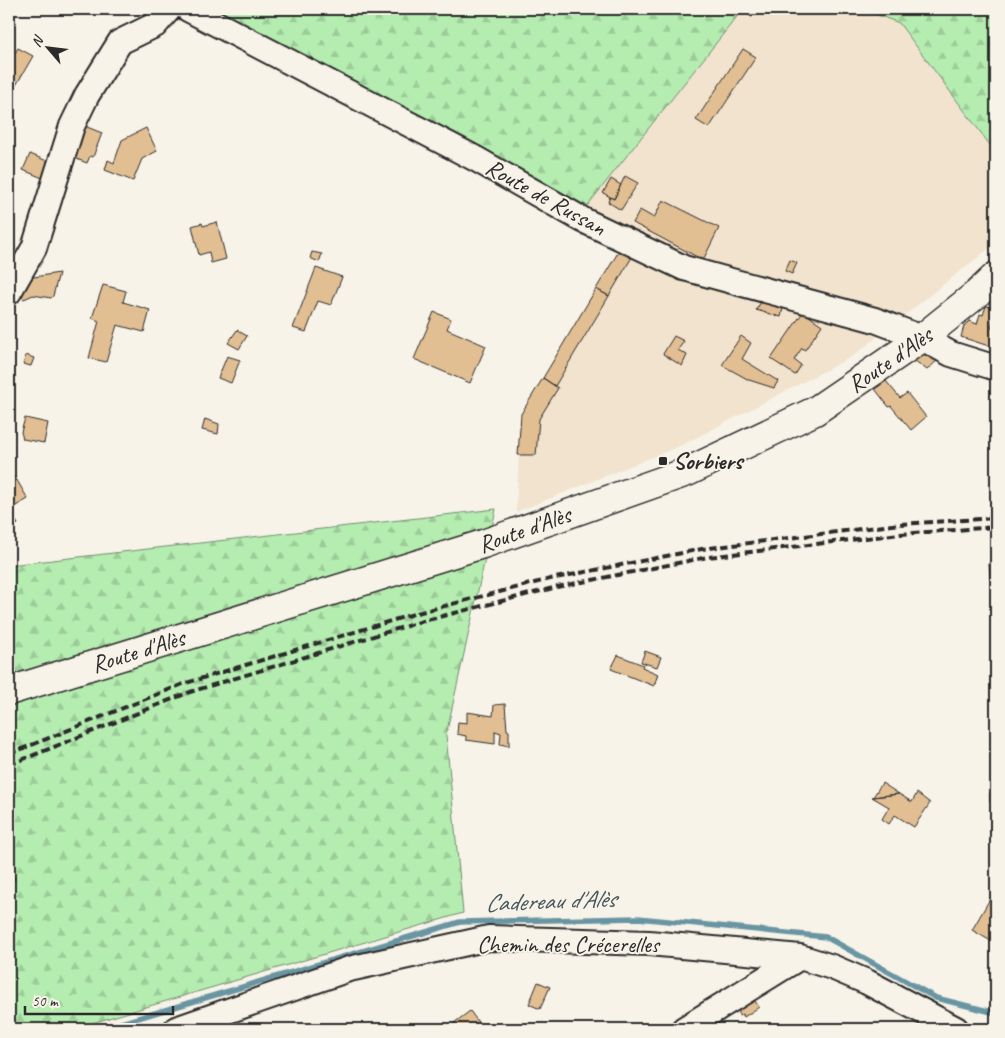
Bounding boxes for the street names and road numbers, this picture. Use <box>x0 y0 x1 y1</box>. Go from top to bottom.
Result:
street label: Route de Russan <box>481 152 612 242</box>
street label: Route d'Alès <box>842 319 941 399</box>
street label: Route d'Alès <box>474 498 577 560</box>
street label: Route d'Alès <box>88 622 191 680</box>
street label: Chemin des Crécerelles <box>477 929 661 959</box>

